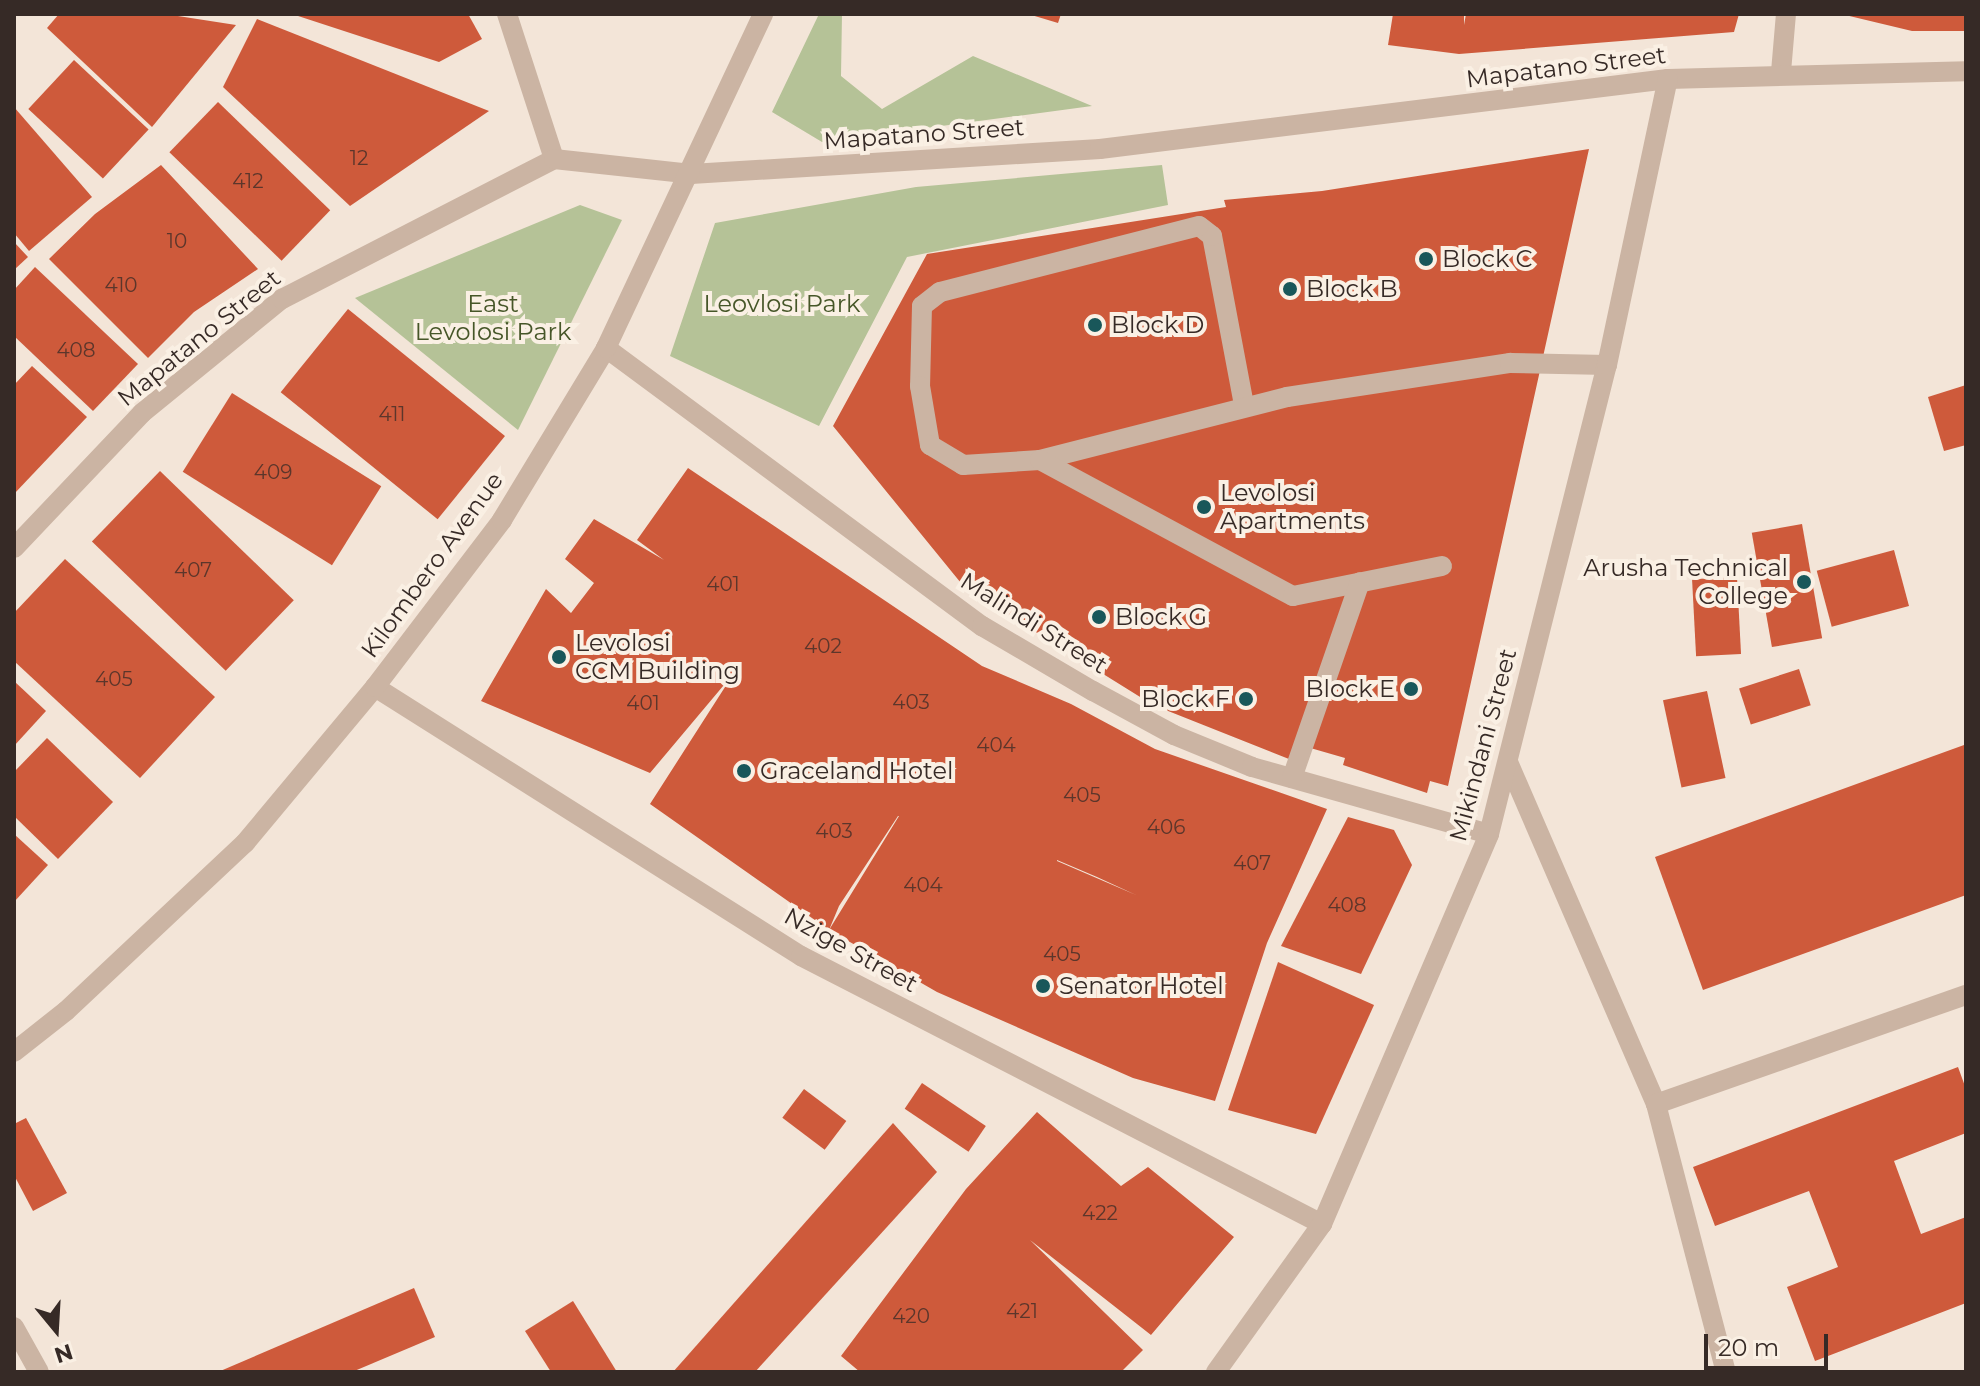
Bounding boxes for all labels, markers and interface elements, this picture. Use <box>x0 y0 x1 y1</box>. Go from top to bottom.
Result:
street label: Mapatano Street <box>1465 40 1667 94</box>
street label: Mapatano Street <box>823 113 1025 155</box>
house number: 12 <box>350 146 368 170</box>
house number: 412 <box>232 169 264 193</box>
house number: 10 <box>167 229 187 253</box>
place label: Block C <box>1442 245 1533 273</box>
marker: Block C <box>1417 250 1435 268</box>
street label: Mapatano Street <box>112 264 286 412</box>
house number: 410 <box>104 273 138 297</box>
place label: Block B <box>1306 275 1398 303</box>
marker: Block B <box>1281 280 1299 298</box>
park label: East Levolosi Park <box>415 290 571 346</box>
park label: Leovlosi Park <box>704 290 860 318</box>
place label: Block D <box>1111 311 1204 339</box>
marker: Block D <box>1086 316 1104 334</box>
house number: 408 <box>56 338 96 362</box>
house number: 411 <box>378 402 406 426</box>
house number: 409 <box>254 460 292 484</box>
street label: Kilombero Avenue <box>355 467 509 663</box>
place label: Levolosi Apartments <box>1220 479 1365 535</box>
marker: Levolosi Apartments <box>1195 498 1213 516</box>
place label: Arusha Technical College <box>1583 554 1788 610</box>
house number: 407 <box>174 558 212 582</box>
street label: Malindi Street <box>955 566 1113 680</box>
house number: 401 <box>706 572 740 596</box>
marker: Arusha Technical College <box>1795 573 1813 591</box>
place label: Block G <box>1115 603 1207 631</box>
marker: Block G <box>1090 608 1108 626</box>
place label: Levolosi CCM Building <box>575 629 740 685</box>
house number: 402 <box>804 634 842 658</box>
street label: Mikindani Street <box>1443 645 1523 845</box>
marker: Levolosi CCM Building <box>550 648 568 666</box>
house number: 405 <box>95 667 133 691</box>
place label: Block E <box>1305 675 1395 703</box>
marker: Block E <box>1402 680 1420 698</box>
place label: Block F <box>1141 685 1230 713</box>
house number: 403 <box>892 690 930 714</box>
marker: Block F <box>1237 690 1255 708</box>
house number: 401 <box>626 691 660 715</box>
house number: 404 <box>976 733 1016 757</box>
place label: Graceland Hotel <box>760 757 953 785</box>
marker: Graceland Hotel <box>735 762 753 780</box>
house number: 405 <box>1063 783 1101 807</box>
house number: 406 <box>1147 815 1185 839</box>
house number: 403 <box>815 819 853 843</box>
house number: 407 <box>1233 851 1271 875</box>
house number: 404 <box>903 873 943 897</box>
house number: 408 <box>1327 893 1367 917</box>
street label: Nzige Street <box>779 902 923 998</box>
house number: 405 <box>1043 942 1081 966</box>
place label: Senator Hotel <box>1059 972 1224 1000</box>
marker: Senator Hotel <box>1034 977 1052 995</box>
house number: 422 <box>1082 1201 1118 1225</box>
north arrow <box>16 1290 96 1370</box>
house number: 421 <box>1006 1299 1038 1323</box>
house number: 420 <box>892 1304 930 1328</box>
scale bar <box>1708 1318 1832 1368</box>
text: 20 m <box>1718 1333 1779 1362</box>
text: N <box>51 1338 76 1369</box>

